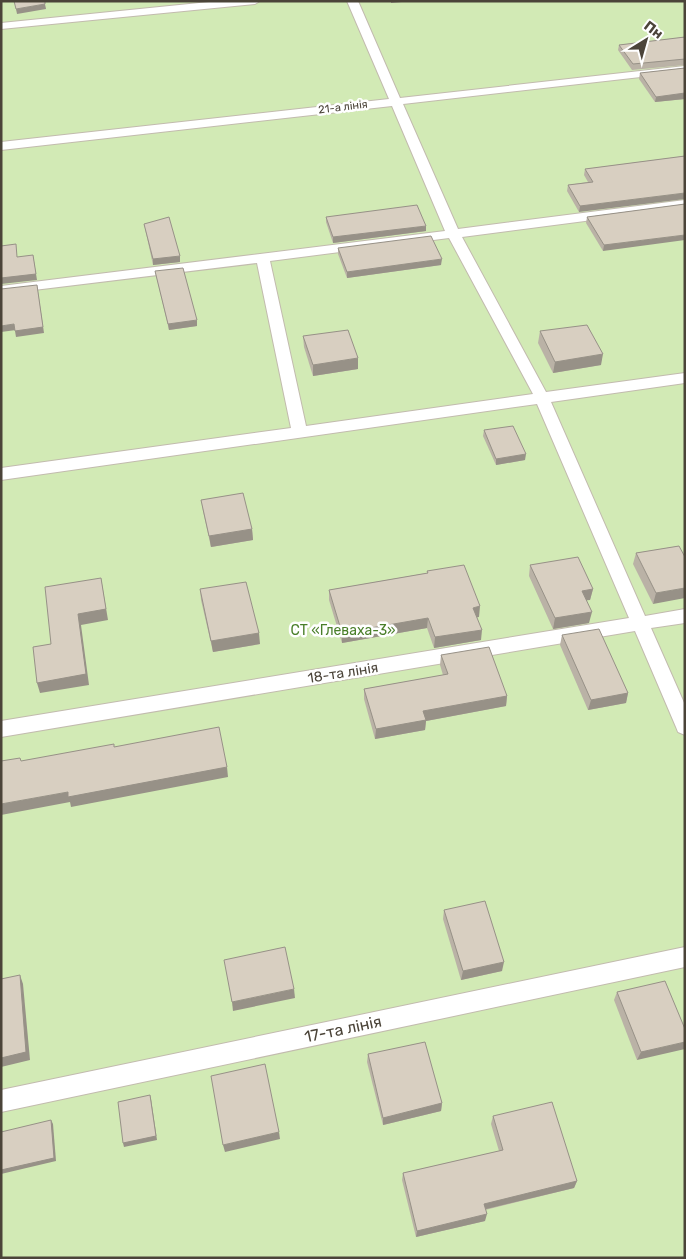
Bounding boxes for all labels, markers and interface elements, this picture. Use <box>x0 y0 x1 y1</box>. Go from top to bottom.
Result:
north arrow <box>621 15 671 65</box>
text: Пн <box>641 17 666 43</box>
street label: 21-а лінія <box>318 98 368 116</box>
park label: СТ «Глеваха-3» <box>290 622 396 639</box>
street label: 18-та лінія <box>307 659 379 687</box>
street label: 17-та лінія <box>303 1012 383 1046</box>

